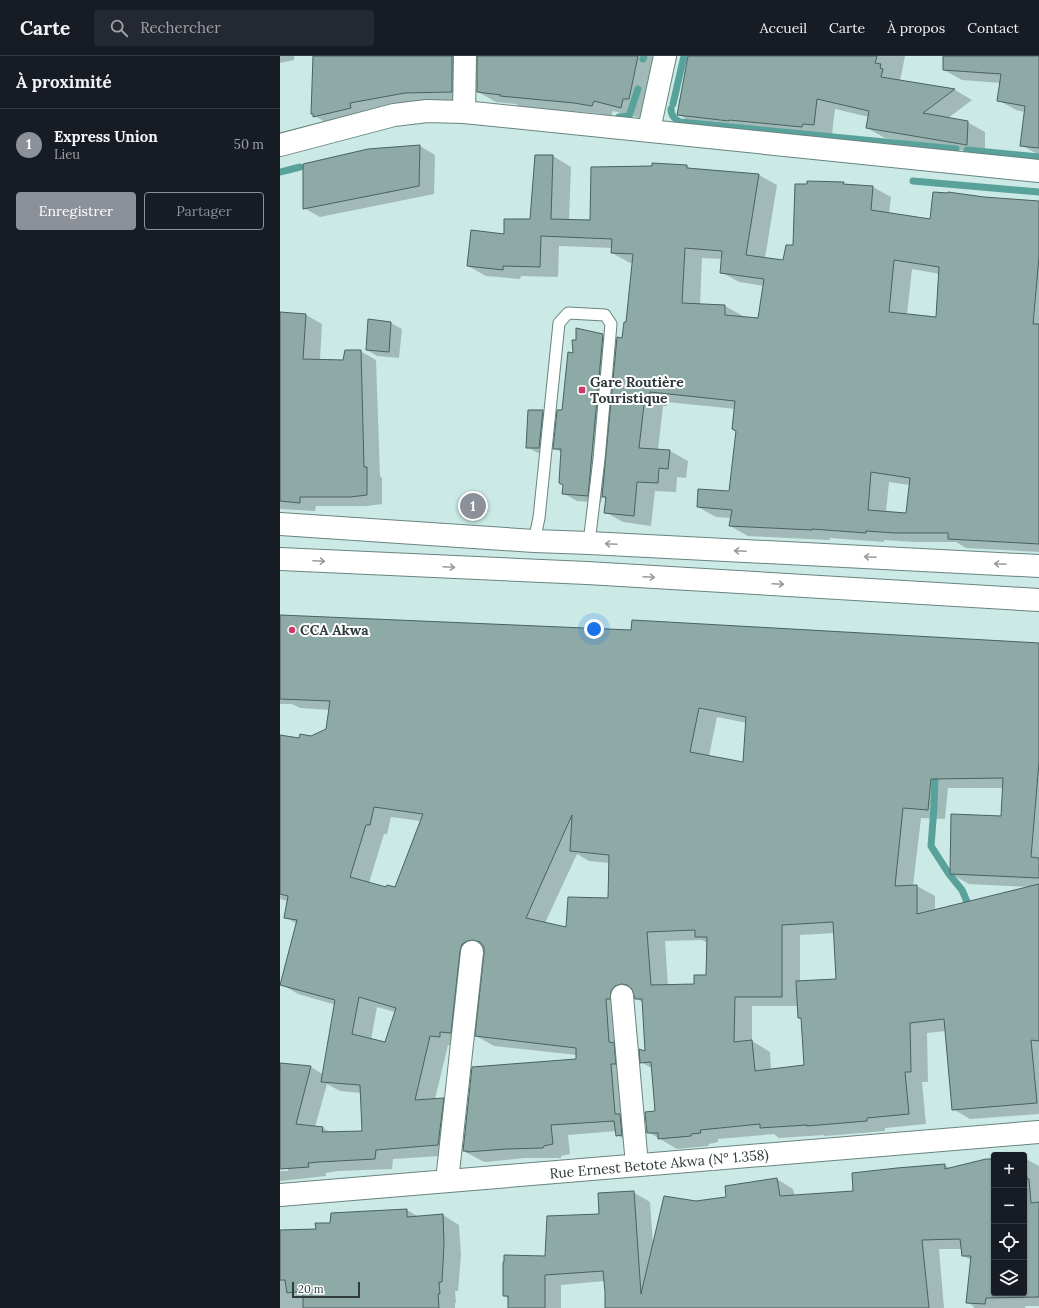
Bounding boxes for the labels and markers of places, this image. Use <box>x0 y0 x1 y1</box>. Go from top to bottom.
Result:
place label: Gare Routière Touristique <box>590 373 684 407</box>
marker: Gare Routière Touristique <box>577 385 587 395</box>
pin: 1 <box>460 491 486 521</box>
place label: CCA Akwa <box>300 621 369 639</box>
marker: CCA Akwa <box>287 625 297 635</box>

